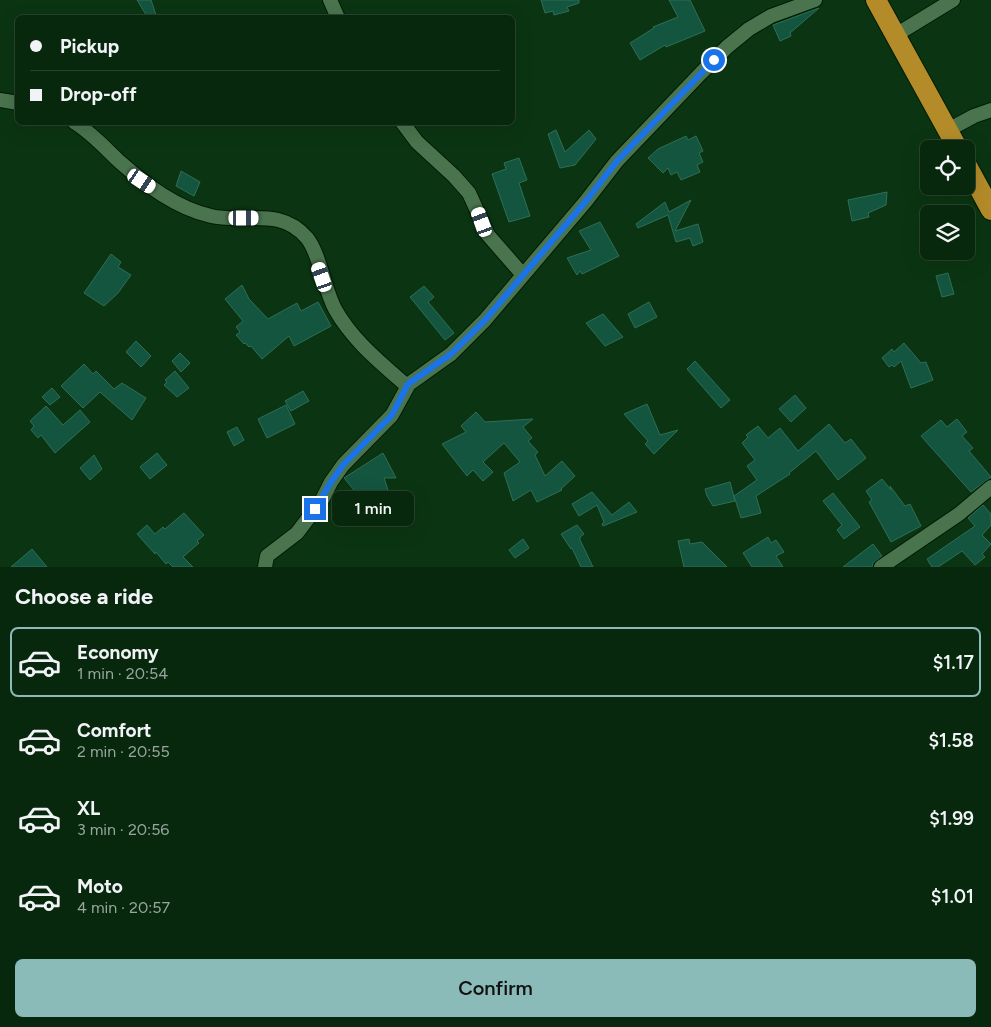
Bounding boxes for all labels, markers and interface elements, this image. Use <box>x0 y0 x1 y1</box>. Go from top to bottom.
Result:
text: Pickup <box>60 35 119 58</box>
route start <box>703 49 725 71</box>
text: Drop-off <box>60 83 137 106</box>
map controls <box>920 140 975 260</box>
button: locate <box>920 140 975 195</box>
car <box>125 166 158 196</box>
car <box>469 205 494 239</box>
button: layers <box>920 205 975 260</box>
car <box>229 211 259 226</box>
car <box>310 260 333 294</box>
callout: 1 min <box>332 492 415 526</box>
route end <box>304 498 326 520</box>
text: 1 min <box>354 499 392 518</box>
text: Choose a ride <box>15 583 153 610</box>
icon: car <box>17 640 62 685</box>
text: Economy <box>77 641 159 664</box>
text: $1.17 <box>933 651 974 674</box>
text: 1 min · 20:54 <box>77 664 168 683</box>
icon: car <box>17 718 62 763</box>
text: Comfort <box>77 719 152 742</box>
text: $1.58 <box>928 729 974 752</box>
text: 2 min · 20:55 <box>77 742 170 761</box>
icon: car <box>17 796 62 841</box>
text: XL <box>77 797 100 820</box>
text: $1.99 <box>929 807 974 830</box>
text: 3 min · 20:56 <box>77 820 169 839</box>
icon: car <box>17 874 62 919</box>
text: Moto <box>77 875 123 898</box>
text: $1.01 <box>931 885 974 908</box>
text: 4 min · 20:57 <box>77 898 170 917</box>
button: Confirm <box>15 959 976 1017</box>

